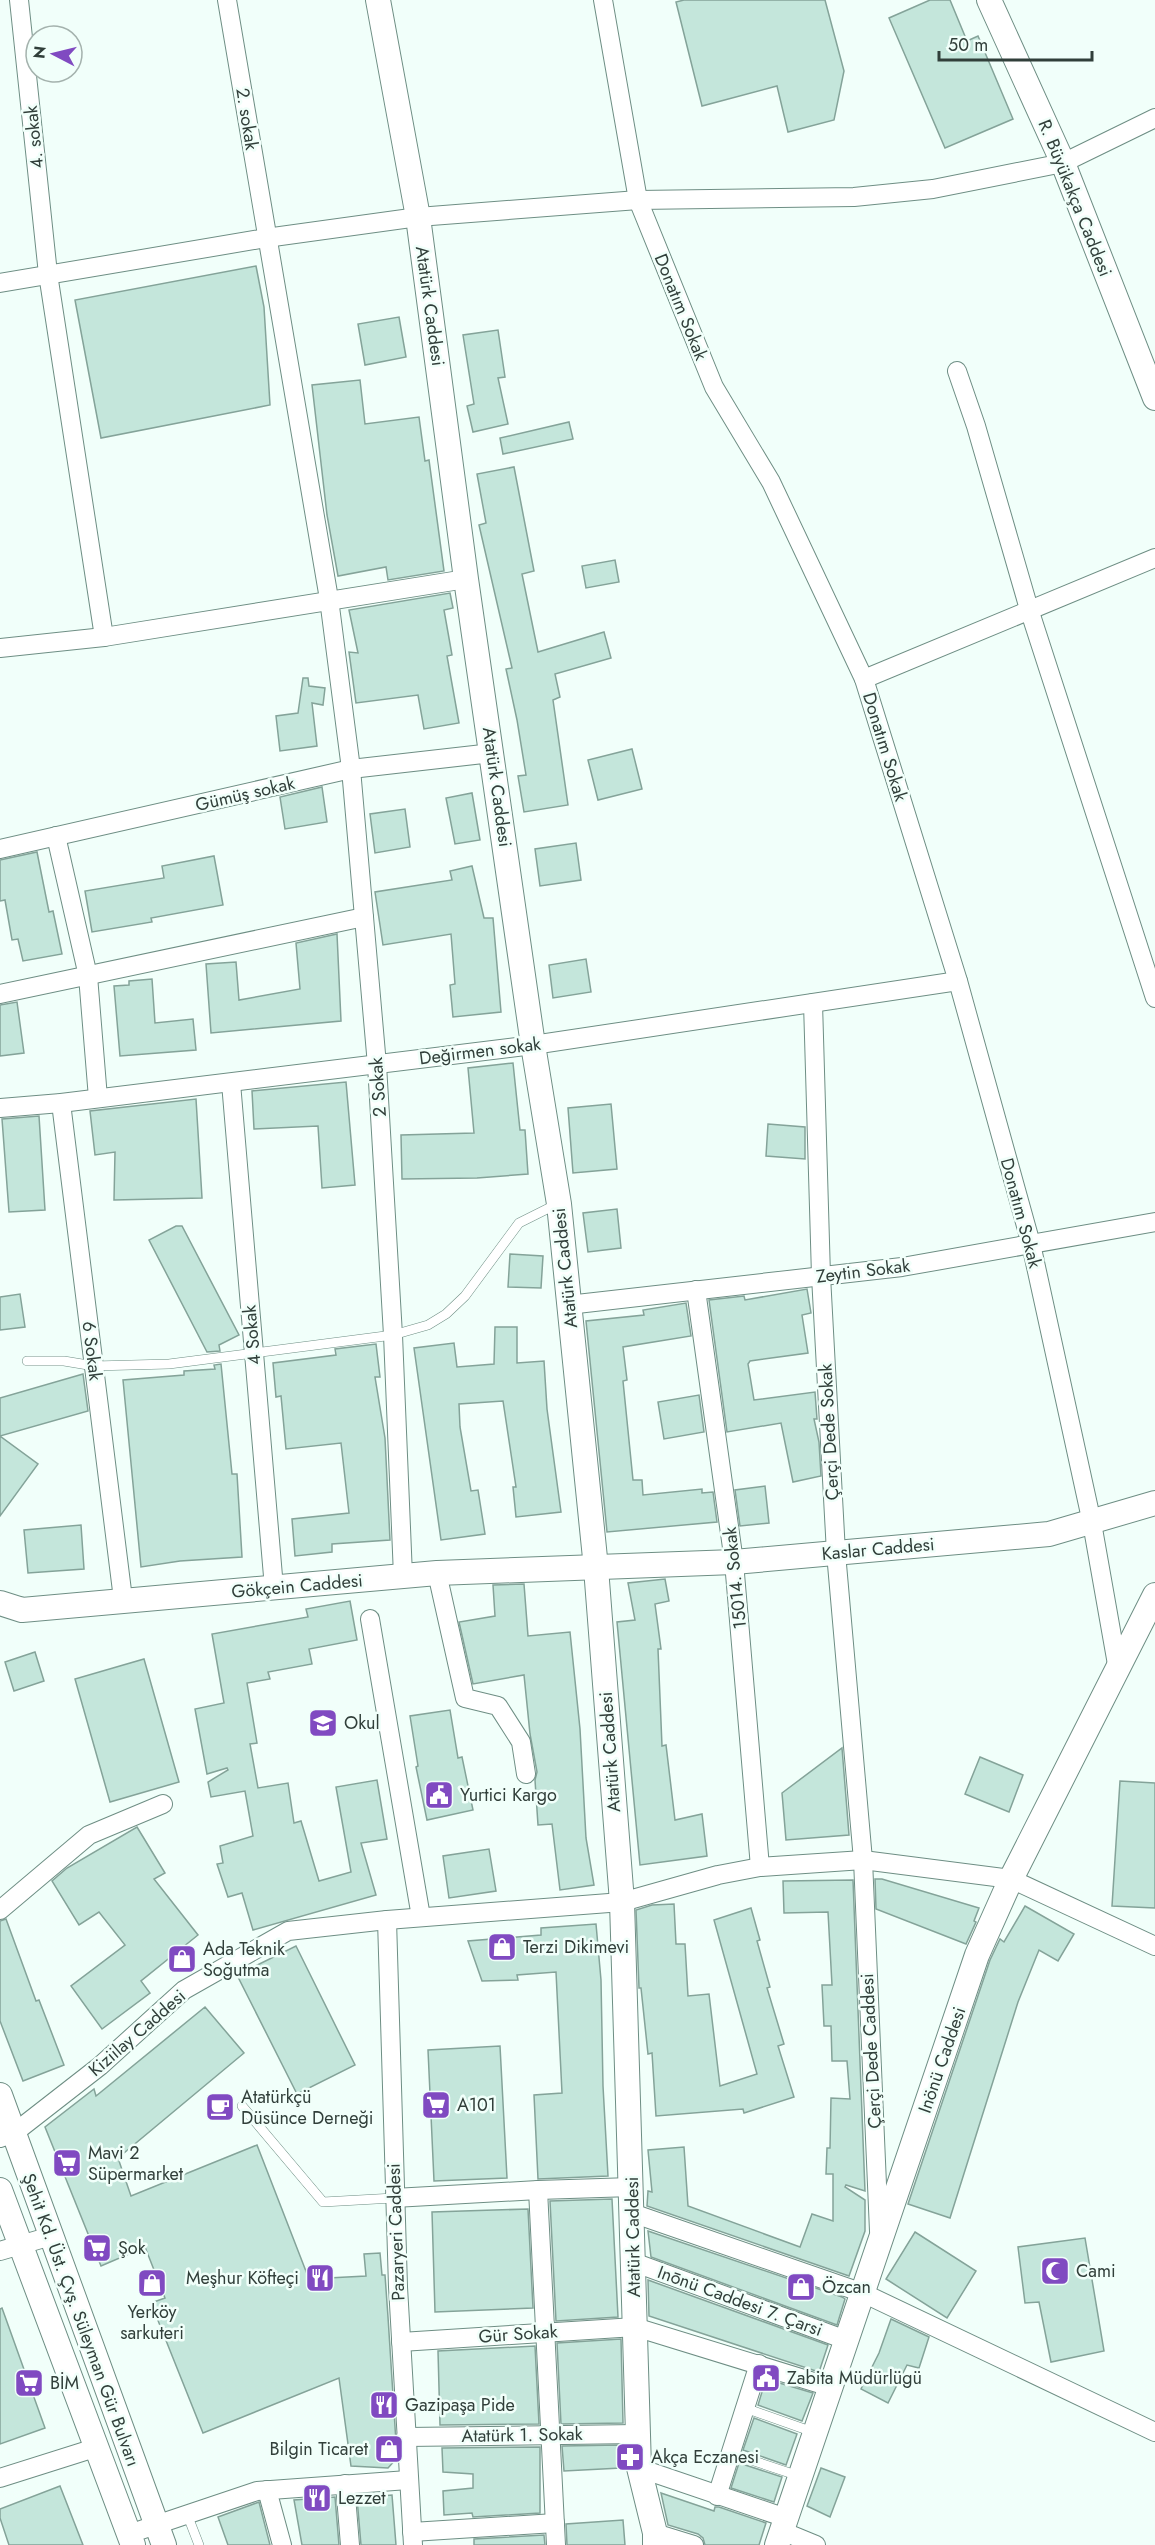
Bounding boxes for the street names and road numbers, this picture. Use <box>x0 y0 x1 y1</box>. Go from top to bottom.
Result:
street label: 2. sokak <box>229 86 265 152</box>
street label: 4. sokak <box>18 104 50 170</box>
street label: R. Büyükakça Caddesi <box>1032 116 1118 280</box>
street label: Atatürk Caddesi <box>409 244 451 368</box>
street label: Donatım Sokak <box>648 250 714 364</box>
street label: Donatım Sokak <box>856 689 914 805</box>
street label: Atatürk Caddesi <box>476 725 518 849</box>
street label: Gümüş sokak <box>193 770 297 818</box>
street label: Değirmen sokak <box>418 1031 542 1071</box>
street label: 2 Sokak <box>363 1056 393 1118</box>
street label: Donatım Sokak <box>994 1155 1048 1271</box>
street label: Atatürk Caddesi <box>546 1207 584 1329</box>
street label: Zeytin Sokak <box>815 1252 911 1290</box>
street label: 4 Sokak <box>236 1304 268 1366</box>
street label: 6 Sokak <box>75 1320 109 1382</box>
street label: Çerçi Dede Sokak <box>812 1363 846 1501</box>
street label: 15014. Sokak <box>717 1526 753 1630</box>
street label: Kaslar Caddesi <box>820 1531 936 1567</box>
street label: Gökçein Caddesi <box>230 1567 364 1605</box>
street label: Atatürk Caddesi <box>593 1691 627 1813</box>
street label: Çerçi Dede Caddesi <box>854 1973 888 2129</box>
street label: Kiziilay Caddesi <box>83 1983 191 2083</box>
street label: Inönü Caddesi <box>912 2003 972 2117</box>
street label: Pazaryeri Caddesi <box>381 2163 411 2301</box>
street label: Şehit Kd. Üst. Çvş. Süleyman Gür Bulvarı <box>16 2170 146 2470</box>
street label: Atatürk Caddesi <box>619 2176 647 2298</box>
street label: Inōnü Caddesi 7. Çarsi <box>654 2259 826 2343</box>
street label: Gür Sokak <box>478 2318 558 2350</box>
street label: Atatürk 1. Sokak <box>461 2421 583 2449</box>

